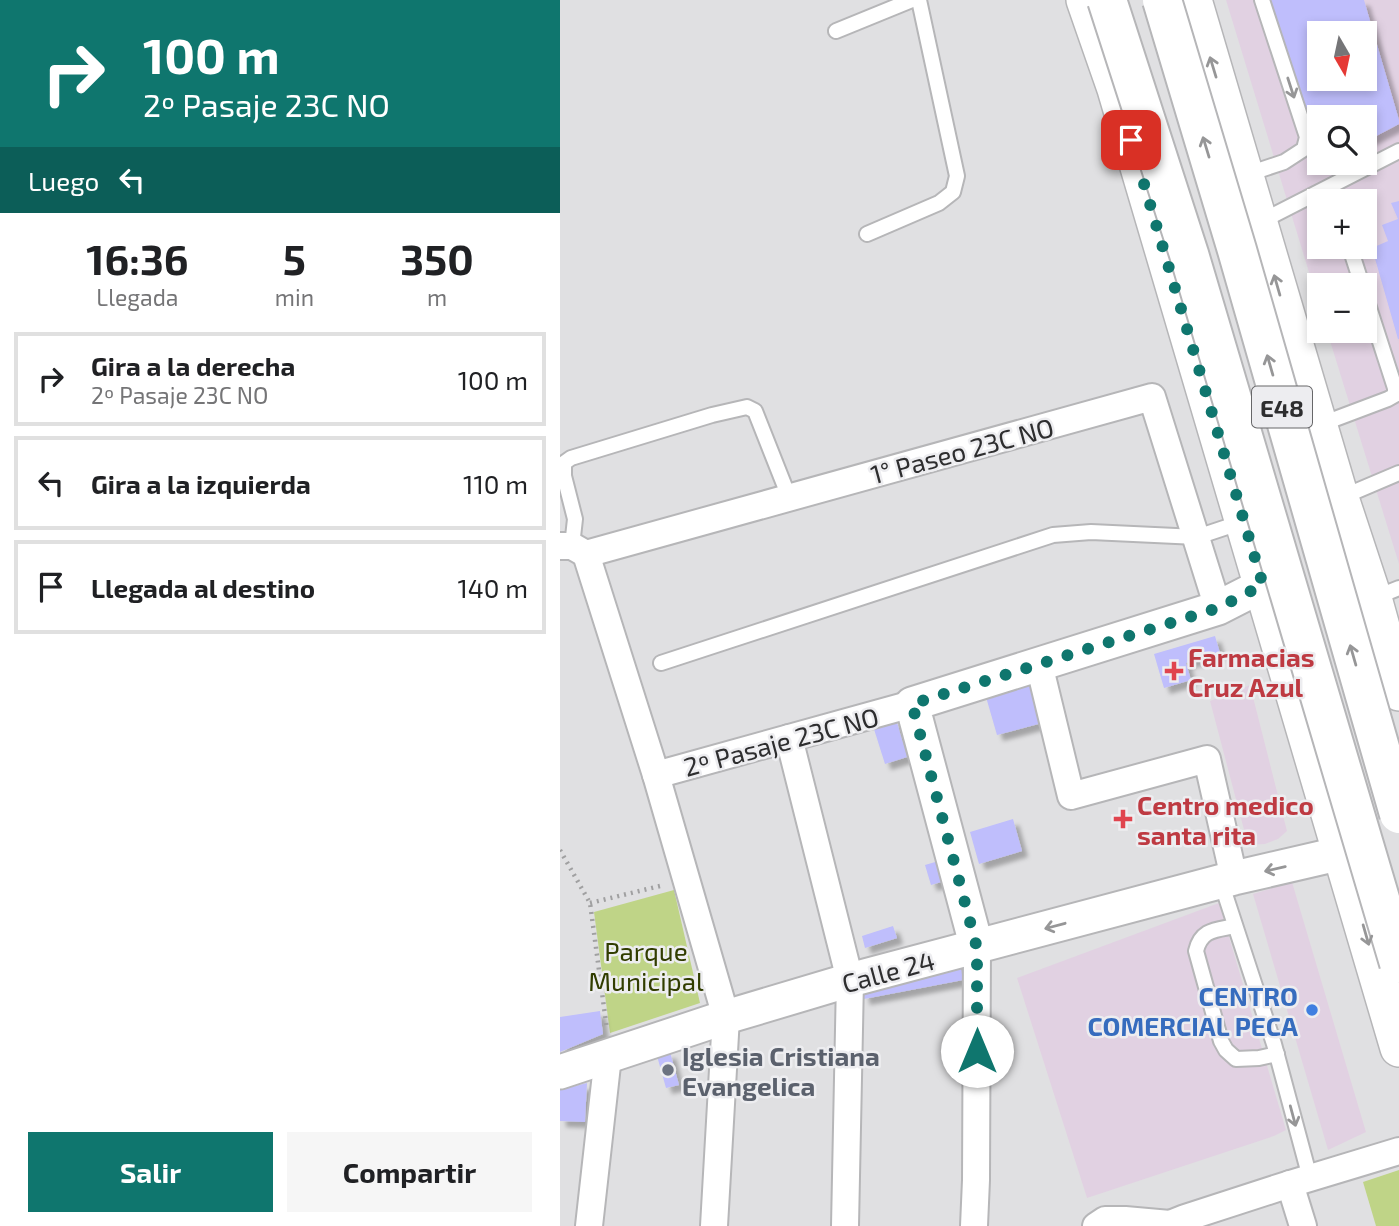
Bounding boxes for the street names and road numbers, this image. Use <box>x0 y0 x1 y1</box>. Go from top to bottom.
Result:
road number: E48 <box>1252 386 1312 428</box>
street label: 1° Paseo 23C NO <box>867 411 1057 489</box>
street label: 2º Pasaje 23C NO <box>680 700 882 782</box>
street label: Calle 24 <box>838 944 938 998</box>

